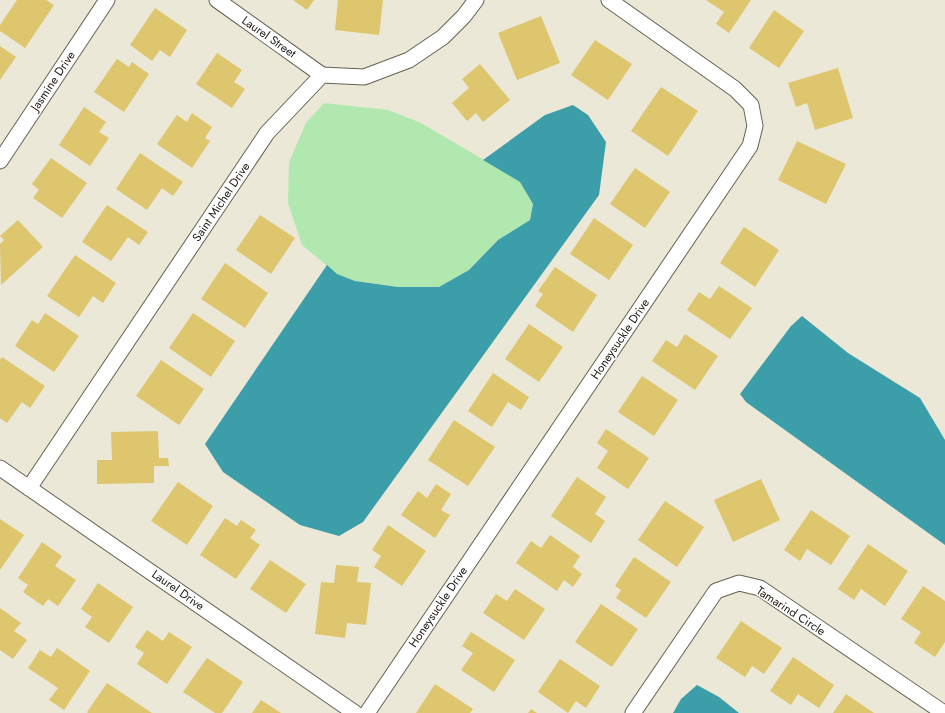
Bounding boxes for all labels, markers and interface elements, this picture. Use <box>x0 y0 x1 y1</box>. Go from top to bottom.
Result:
street label: Laurel Street <box>238 12 300 62</box>
street label: Jasmine Drive <box>25 47 80 116</box>
street label: Saint Michel Drive <box>188 159 254 245</box>
street label: Honeysuckle Drive <box>586 295 654 383</box>
street label: Honeysuckle Drive <box>404 563 472 651</box>
street label: Laurel Drive <box>148 565 208 615</box>
street label: Tamarind Circle <box>753 582 829 640</box>

